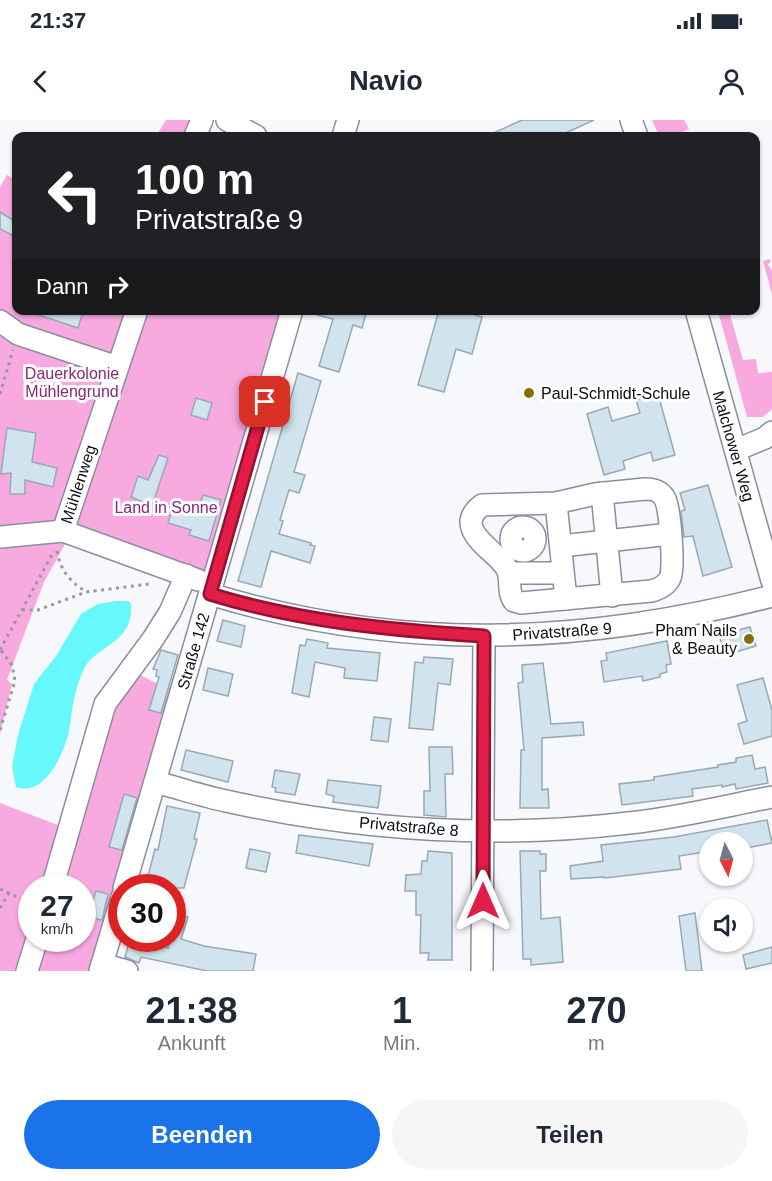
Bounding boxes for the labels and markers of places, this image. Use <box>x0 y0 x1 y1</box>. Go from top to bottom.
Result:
pin <box>239 376 290 427</box>
place label: Paul-Schmidt-Schule <box>541 385 691 402</box>
marker: Paul-Schmidt-Schule <box>522 386 536 400</box>
place label: Pham Nails & Beauty <box>655 622 737 657</box>
marker: Pham Nails & Beauty <box>742 632 756 646</box>

